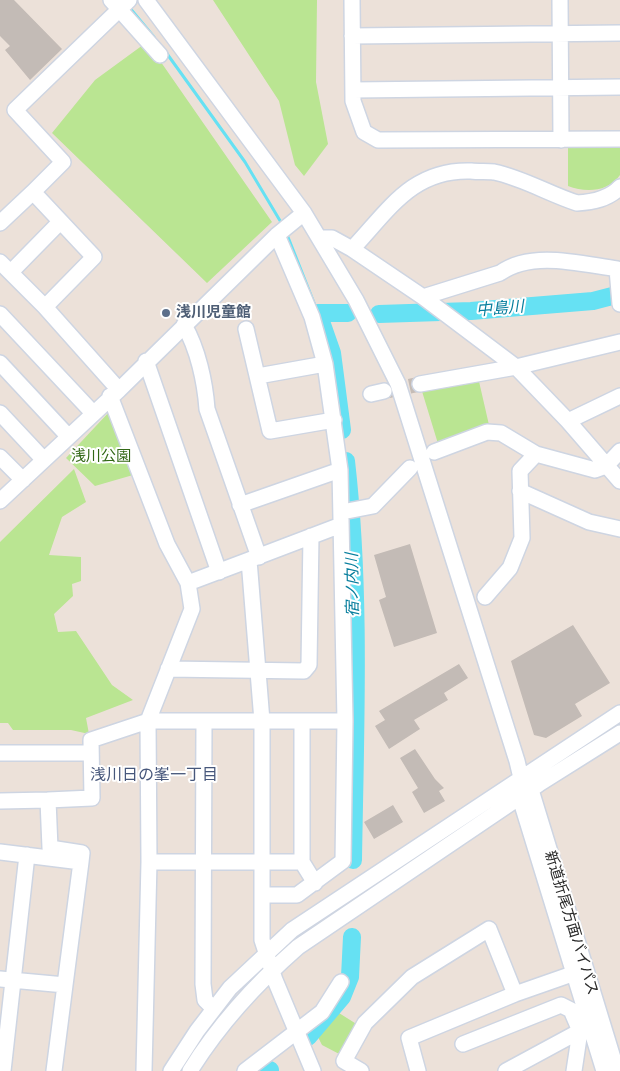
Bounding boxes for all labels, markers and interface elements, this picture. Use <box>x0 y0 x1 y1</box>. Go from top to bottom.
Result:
water label: 中島川 <box>475 297 525 321</box>
place label: 浅川児童館 <box>176 304 251 322</box>
marker: 浅川児童館 <box>160 307 172 319</box>
park label: 浅川公園 <box>71 448 131 466</box>
water label: 宿ノ内川 <box>343 553 363 617</box>
district label: 浅川日の峯一丁目 <box>90 766 218 786</box>
street label: 新道折尾方面バイパス <box>540 849 602 997</box>

